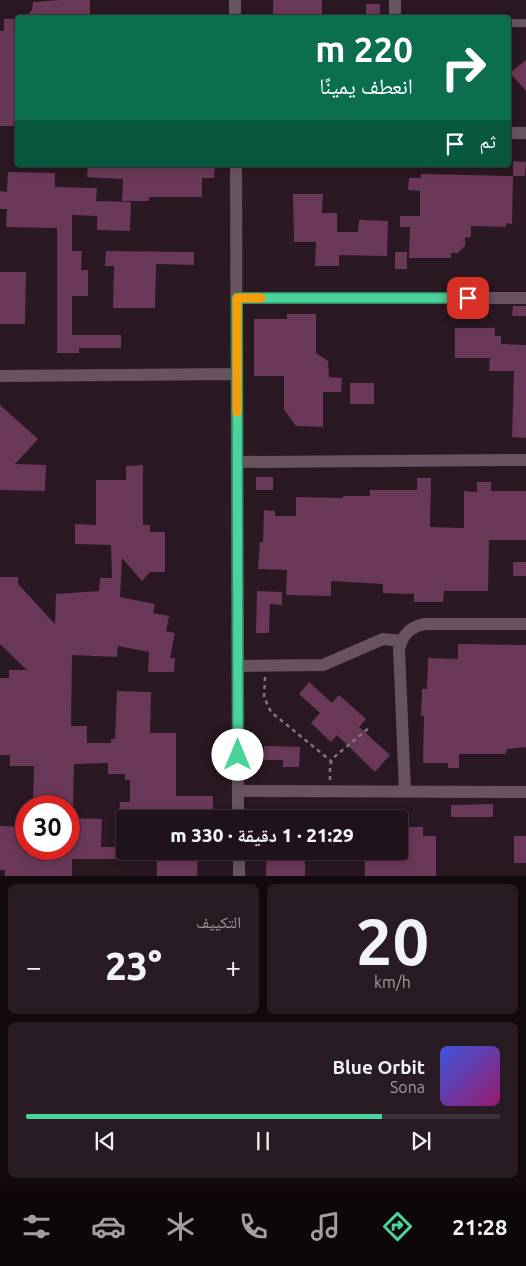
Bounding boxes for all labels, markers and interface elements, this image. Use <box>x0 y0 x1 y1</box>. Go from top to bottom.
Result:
text: 220 m <box>315 29 413 69</box>
icon: right <box>431 35 496 100</box>
text: انعطف يمينًا <box>319 73 413 98</box>
icon: arrive <box>441 130 469 158</box>
text: ثم <box>479 130 496 152</box>
pin <box>447 277 489 319</box>
icon: arrive <box>454 284 482 312</box>
position arrow <box>211 728 263 780</box>
speed limit sign: 30 <box>15 795 80 860</box>
text: 21:29 · 1 دقيقة · 330 m <box>170 824 354 846</box>
text: 20 <box>356 904 429 977</box>
text: التكييف <box>196 913 241 931</box>
text: 23° <box>105 945 162 987</box>
text: − <box>26 951 42 982</box>
text: + <box>225 951 241 982</box>
text: km/h <box>374 973 411 991</box>
text: Blue Orbit <box>332 1056 425 1078</box>
text: Sona <box>390 1078 425 1096</box>
icon: previous <box>91 1127 119 1155</box>
icon: pause <box>249 1127 277 1155</box>
icon: next <box>407 1127 435 1155</box>
icon: filters <box>19 1209 54 1244</box>
icon: car <box>91 1209 126 1244</box>
icon: climate <box>163 1209 198 1244</box>
icon: phone <box>236 1209 271 1244</box>
icon: music <box>308 1209 343 1244</box>
icon: directions <box>380 1209 415 1244</box>
text: 21:28 <box>452 1214 507 1239</box>

